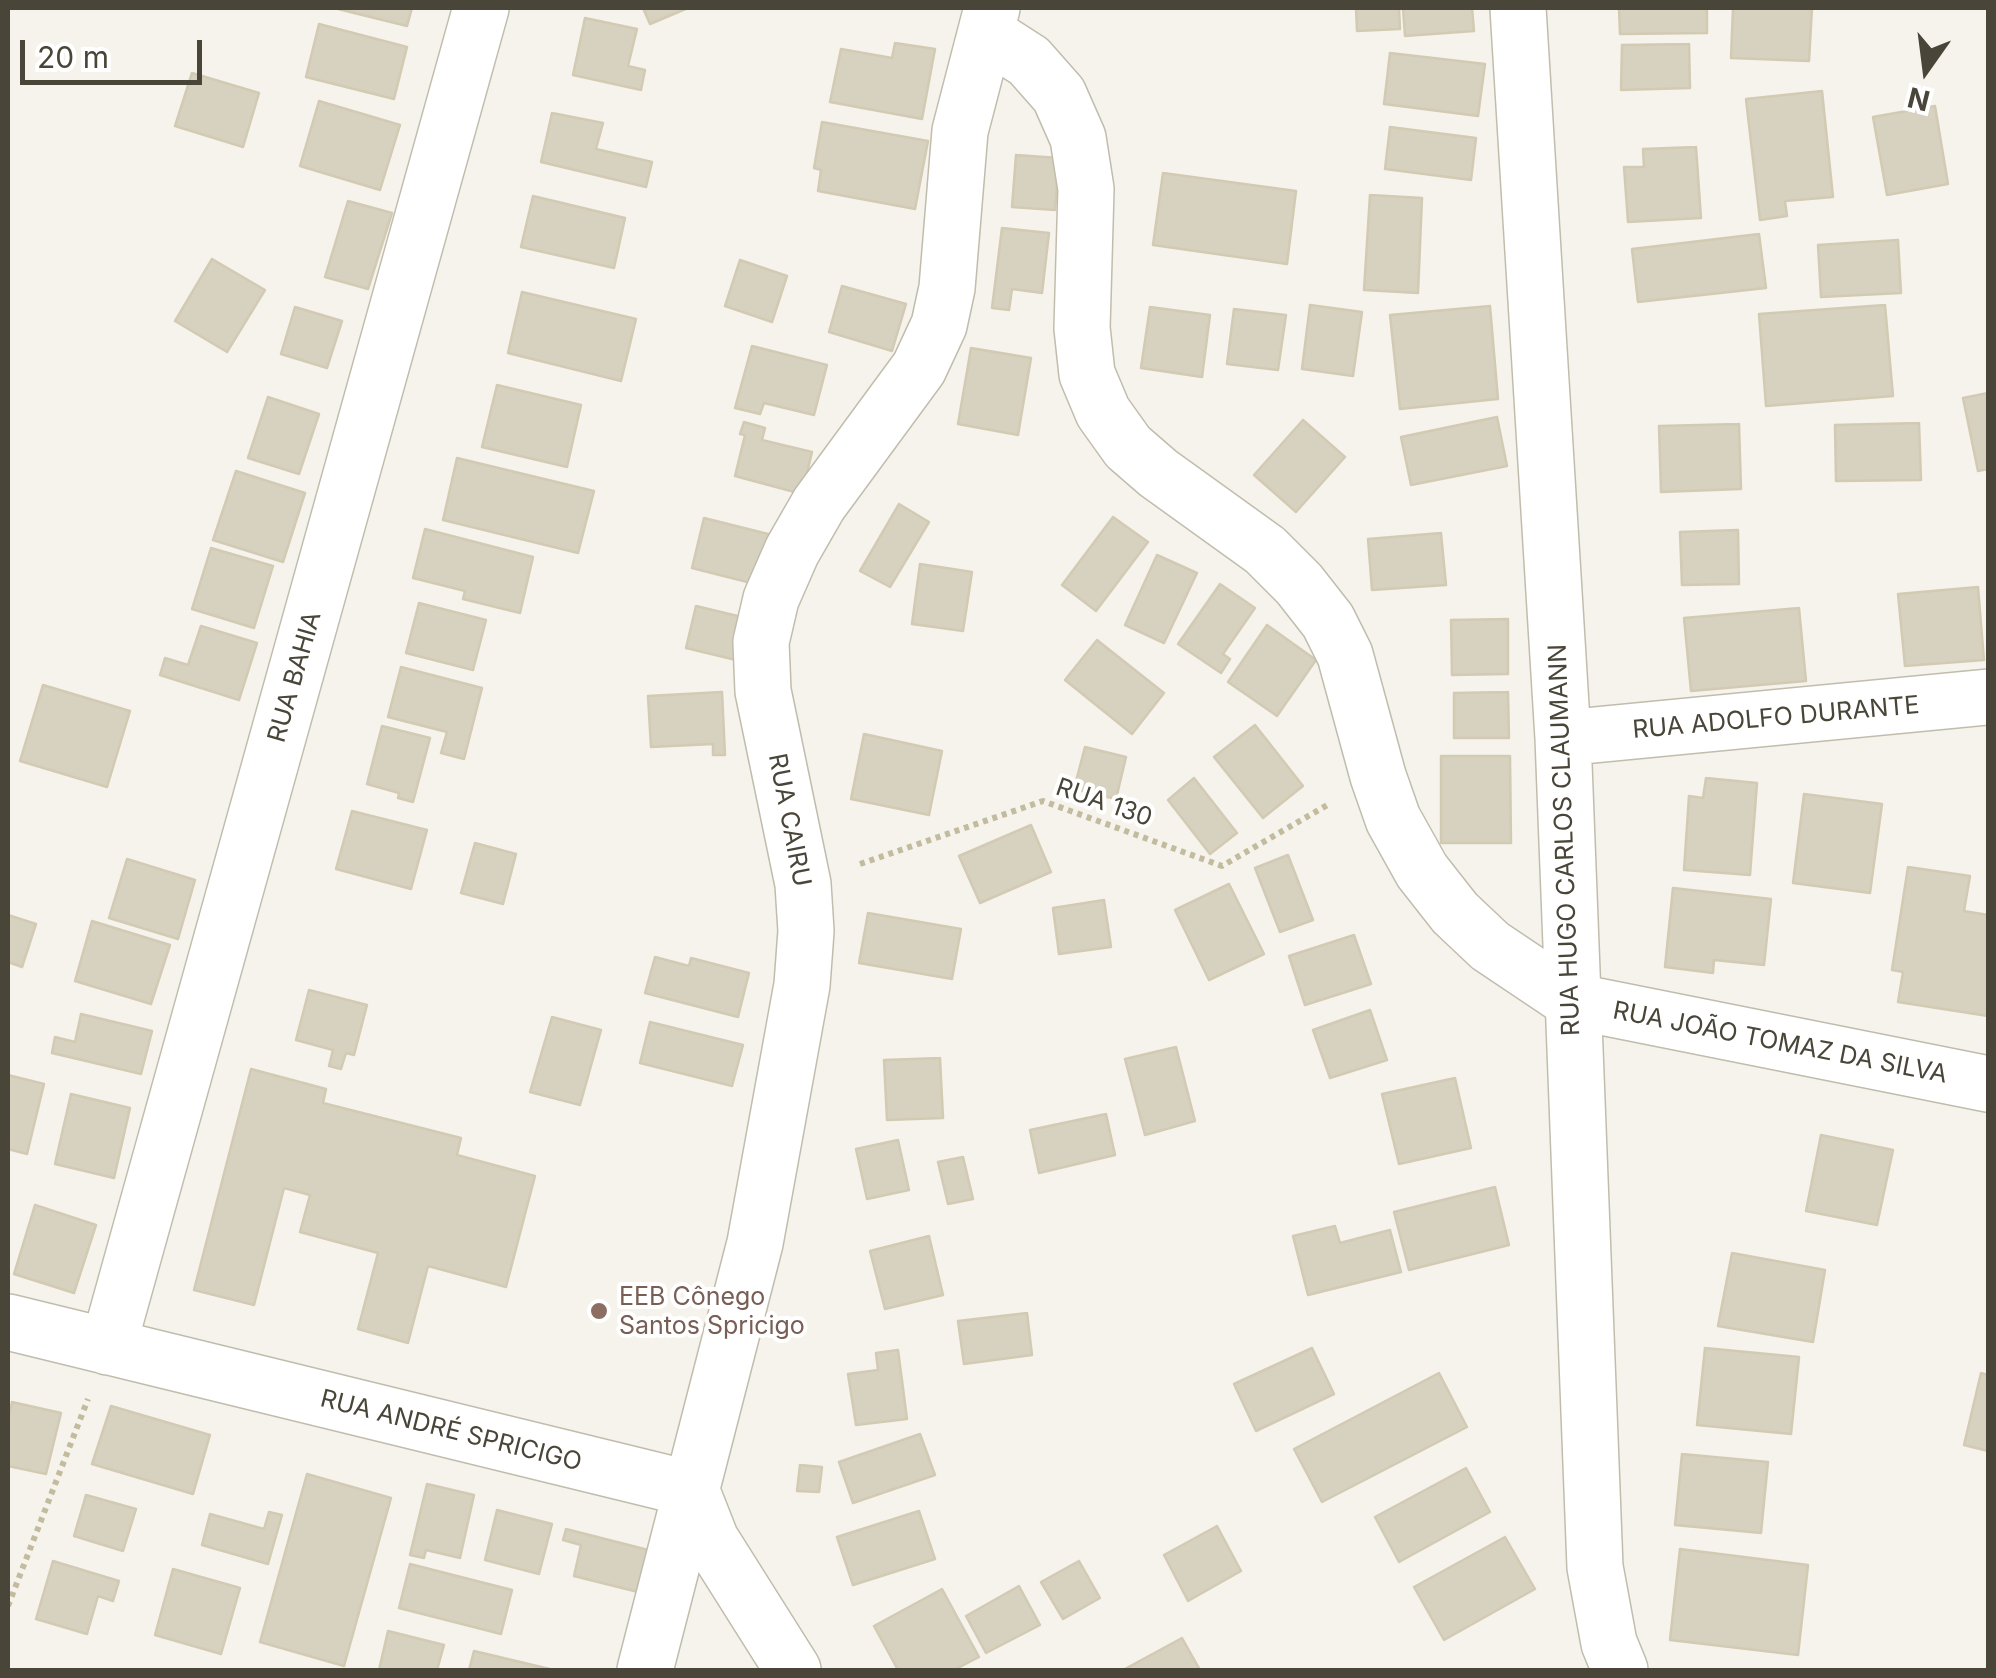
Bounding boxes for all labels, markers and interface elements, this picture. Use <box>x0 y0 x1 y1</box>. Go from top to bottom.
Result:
scale bar <box>25 20 208 82</box>
north arrow <box>1876 20 1976 120</box>
text: 20 m <box>37 39 109 75</box>
text: N <box>1904 80 1933 118</box>
street label: RUA BAHIA <box>262 608 328 746</box>
street label: RUA HUGO CARLOS CLAUMANN <box>1543 643 1587 1037</box>
street label: RUA ADOLFO DURANTE <box>1631 691 1921 745</box>
street label: RUA CAIRU <box>761 751 817 889</box>
street label: RUA 130 <box>1052 773 1156 833</box>
street label: RUA JOÃO TOMAZ DA SILVA <box>1610 996 1950 1090</box>
place label: EEB Cônego Santos Spricigo <box>619 1282 805 1341</box>
marker: EEB Cônego Santos Spricigo <box>588 1300 610 1322</box>
street label: RUA ANDRÉ SPRICIGO <box>317 1384 585 1478</box>

